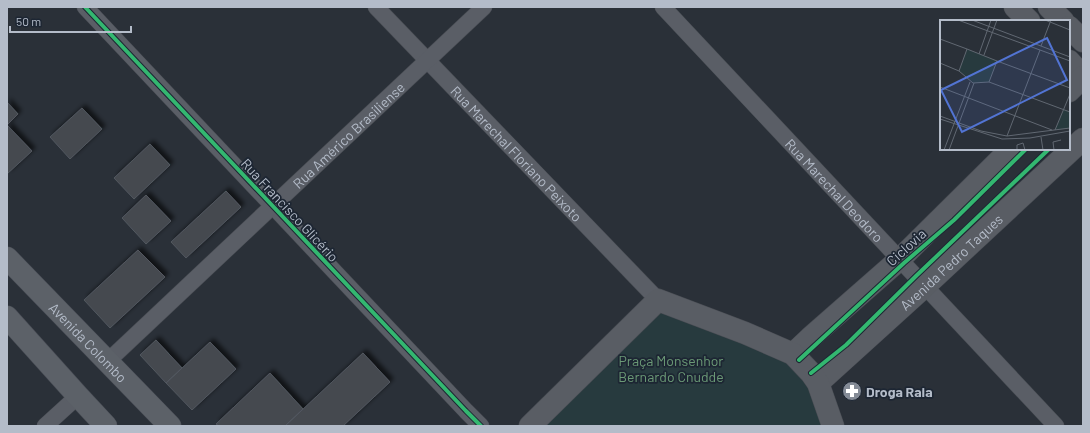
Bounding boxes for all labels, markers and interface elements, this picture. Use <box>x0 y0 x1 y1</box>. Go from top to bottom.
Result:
scale bar <box>10 8 131 34</box>
text: 50 m <box>16 14 41 28</box>
inset map <box>940 20 1070 150</box>
street label: Rua Américo Brasiliense <box>289 78 408 191</box>
street label: Rua Marechal Floriano Peixoto <box>448 82 586 225</box>
street label: Rua Marechal Deodoro <box>782 135 887 245</box>
street label: Rua Francisco Glicério <box>238 155 342 265</box>
street label: Avenida Pedro Taques <box>896 210 1006 313</box>
street label: Ciclovia <box>883 225 929 269</box>
street label: Avenida Colombo <box>46 299 131 385</box>
park label: Praça Monsenhor Bernardo Cnudde <box>618 352 724 385</box>
pharmacy icon: Droga Raia <box>841 380 863 402</box>
place label: Droga Raia <box>866 383 933 400</box>

